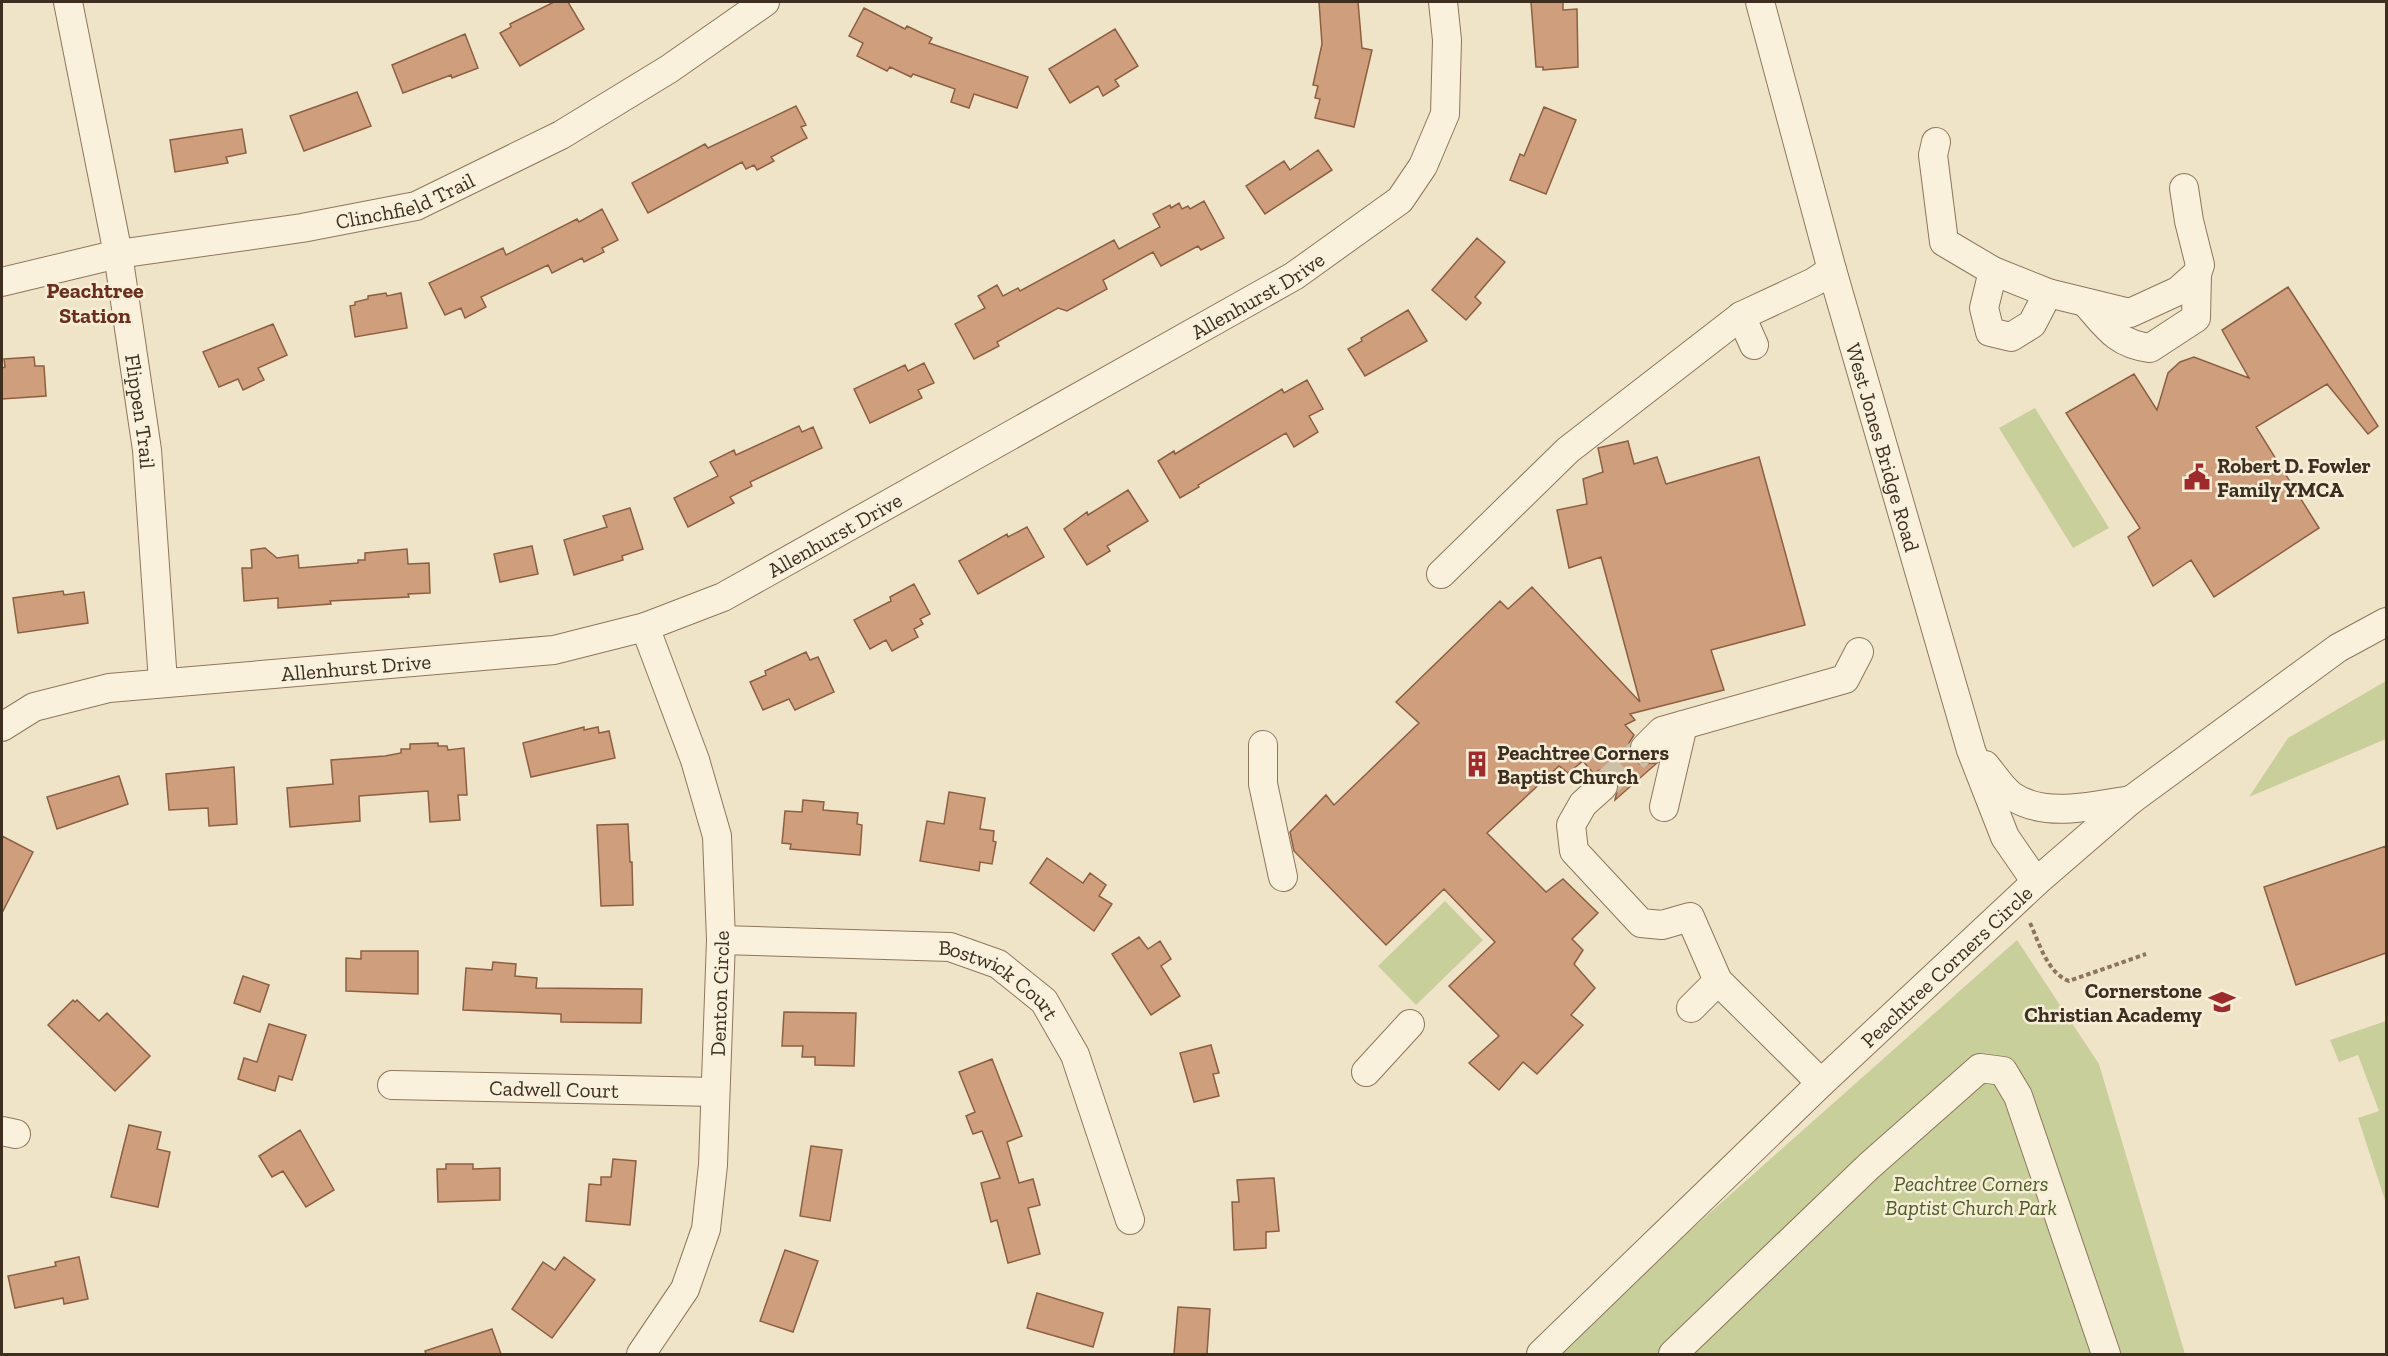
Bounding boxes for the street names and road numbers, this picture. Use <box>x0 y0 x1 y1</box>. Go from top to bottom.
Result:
street label: Clinchfield Trail <box>333 167 479 234</box>
street label: Allenhurst Drive <box>1186 246 1329 344</box>
street label: West Jones Bridge Road <box>1841 340 1925 555</box>
street label: Flippen Trail <box>120 352 161 470</box>
street label: Allenhurst Drive <box>763 487 906 582</box>
street label: Allenhurst Drive <box>280 648 432 686</box>
street label: Peachtree Corners Circle <box>1855 880 2037 1052</box>
street label: Denton Circle <box>704 930 734 1057</box>
street label: Bostwick Court <box>938 934 1065 1024</box>
street label: Cadwell Court <box>489 1075 619 1102</box>

